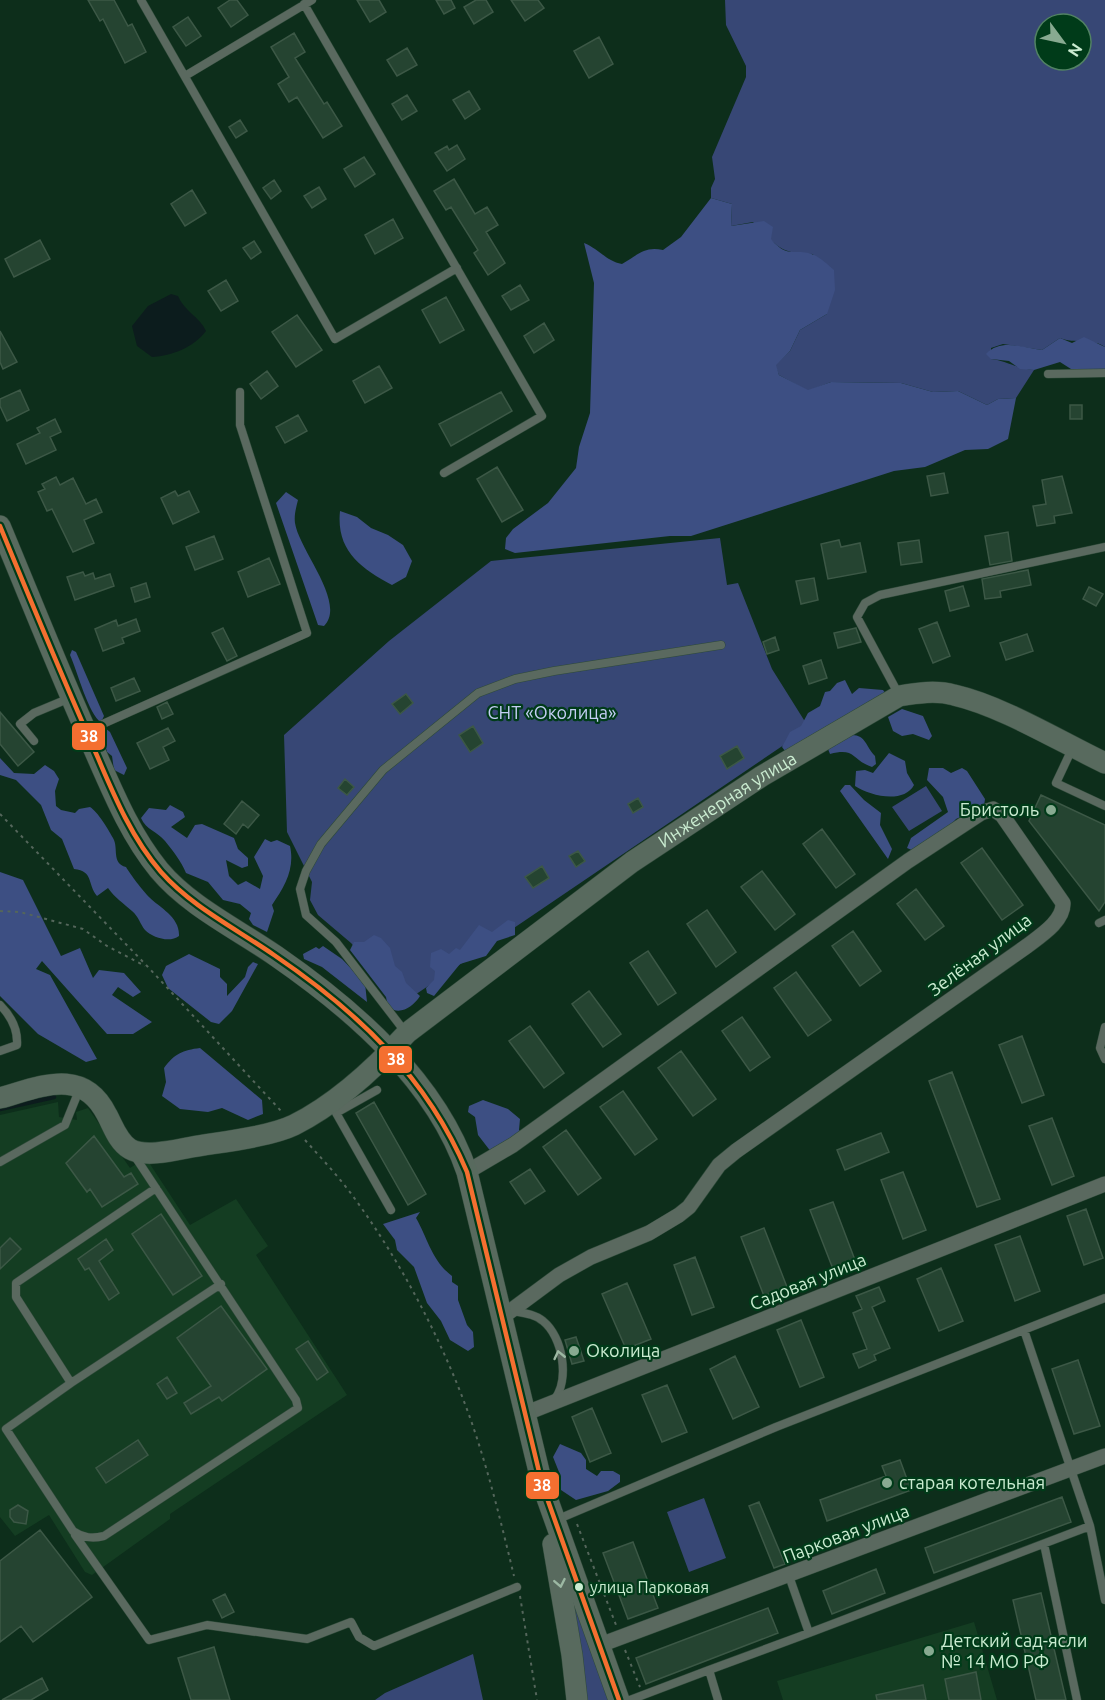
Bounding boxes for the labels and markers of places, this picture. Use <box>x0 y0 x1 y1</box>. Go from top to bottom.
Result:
place label: Бристоль <box>960 799 1039 819</box>
marker: Бристоль <box>1044 803 1058 817</box>
place label: Околица <box>586 1340 660 1360</box>
marker: Околица <box>567 1344 581 1358</box>
place label: старая котельная <box>899 1472 1045 1492</box>
marker: старая котельная <box>880 1476 894 1490</box>
place label: улица Парковая <box>590 1578 709 1596</box>
marker: улица Парковая <box>573 1581 585 1593</box>
place label: Детский сад-ясли № 14 МО РФ <box>941 1630 1087 1671</box>
marker: Детский сад-ясли № 14 МО РФ <box>922 1644 936 1658</box>

